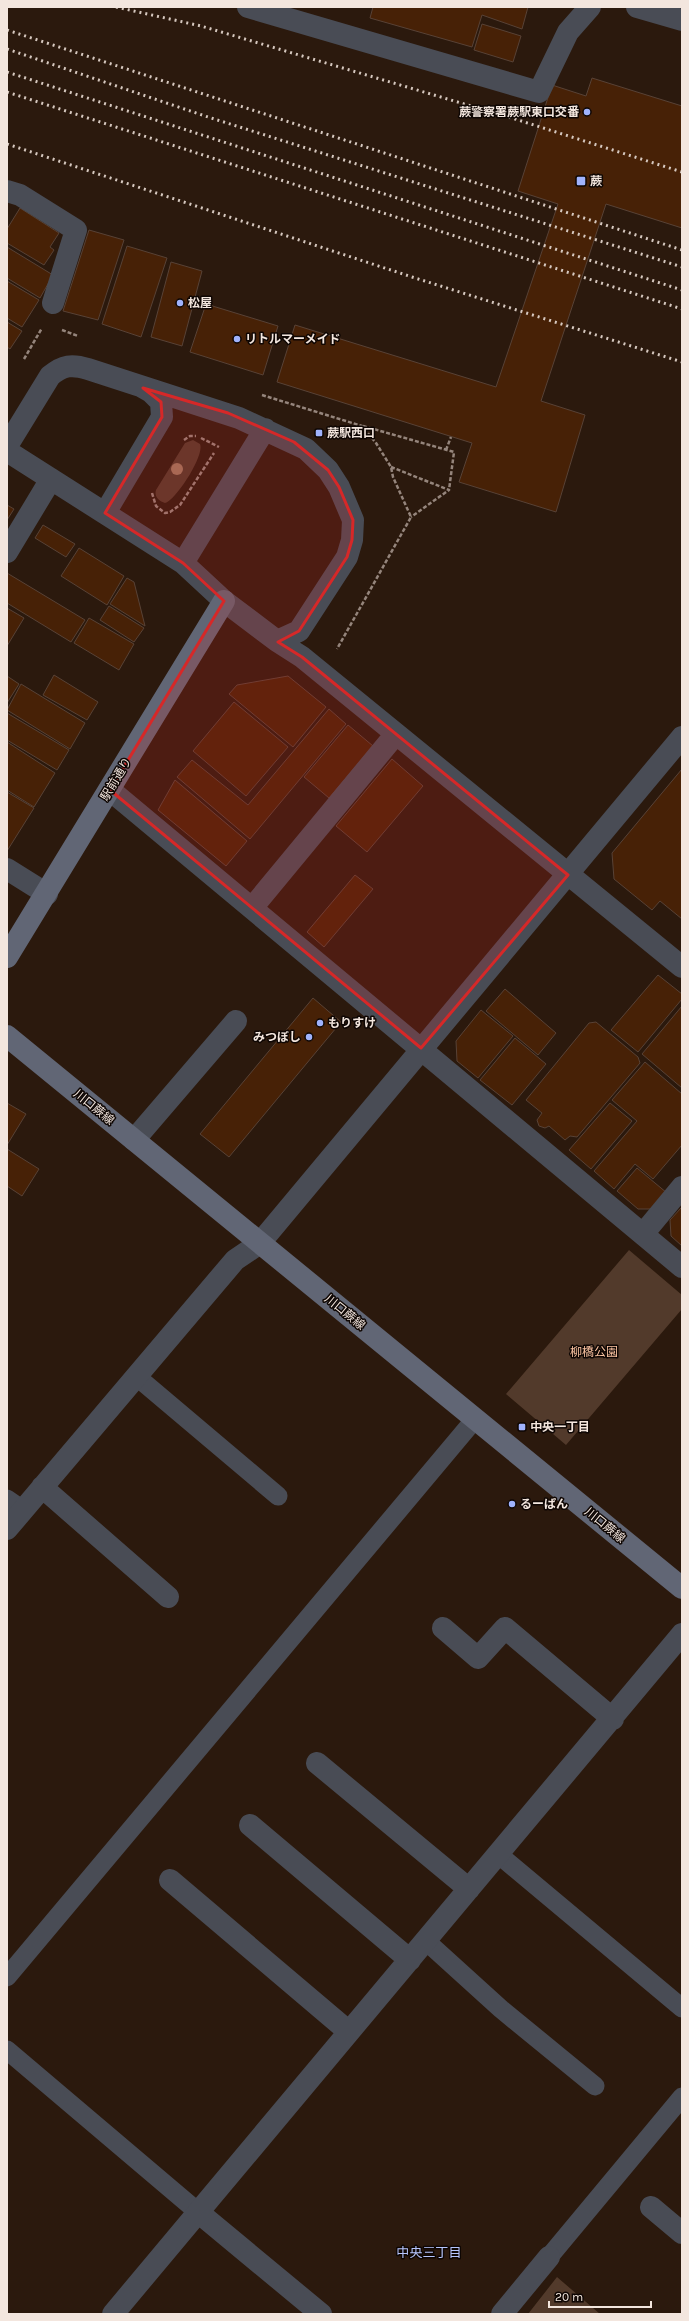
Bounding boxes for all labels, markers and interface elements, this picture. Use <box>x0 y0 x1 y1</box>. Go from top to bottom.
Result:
place label: 蕨警察署蕨駅東口交番 <box>459 105 580 119</box>
marker: 蕨警察署蕨駅東口交番 <box>582 107 592 117</box>
place label: 蕨 <box>590 174 602 188</box>
marker: 蕨 <box>575 175 587 187</box>
place label: 松屋 <box>188 296 212 310</box>
marker: 松屋 <box>175 298 185 308</box>
place label: リトルマーメイド <box>245 332 341 346</box>
marker: リトルマーメイド <box>232 334 242 344</box>
place label: 蕨駅西口 <box>327 426 375 440</box>
marker: 蕨駅西口 <box>314 428 324 438</box>
street label: 駅前通り <box>98 755 134 803</box>
place label: もりすけ <box>328 1016 376 1030</box>
marker: もりすけ <box>315 1018 325 1028</box>
place label: みつぼし <box>253 1030 301 1044</box>
marker: みつぼし <box>304 1032 314 1042</box>
street label: 川口蕨線 <box>71 1086 117 1128</box>
street label: 川口蕨線 <box>322 1291 368 1333</box>
park label: 柳橋公園 <box>570 1345 618 1359</box>
place label: 中央一丁目 <box>530 1420 590 1434</box>
marker: 中央一丁目 <box>517 1422 527 1432</box>
place label: るーぱん <box>520 1497 568 1511</box>
marker: るーぱん <box>507 1499 517 1509</box>
street label: 川口蕨線 <box>582 1504 628 1546</box>
district label: 中央三丁目 <box>396 2245 462 2260</box>
scale bar <box>549 2283 651 2309</box>
text: 20 m <box>555 2290 583 2304</box>

